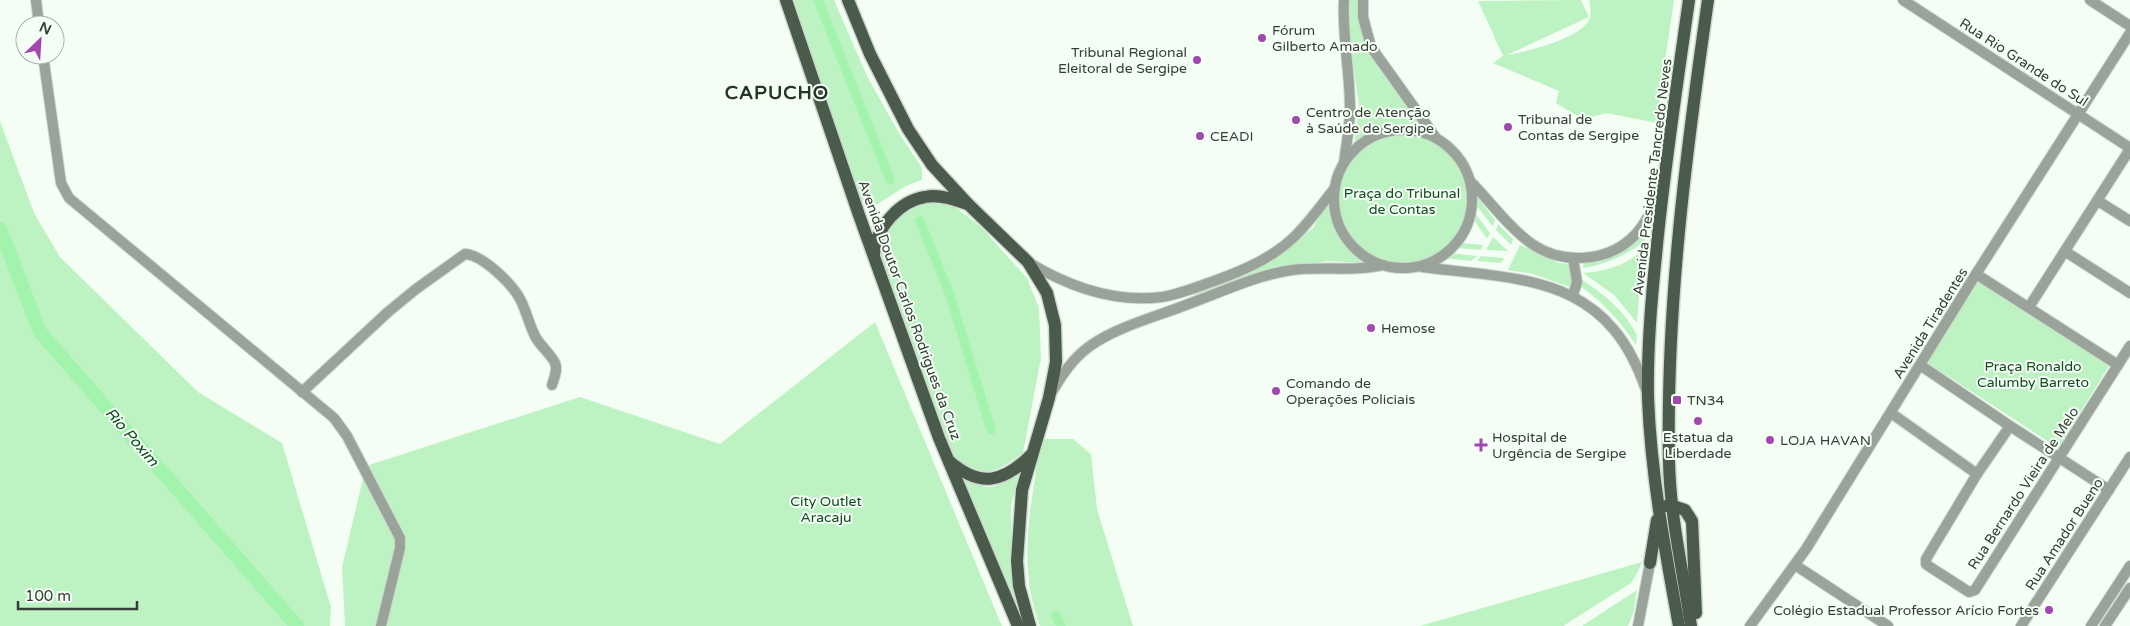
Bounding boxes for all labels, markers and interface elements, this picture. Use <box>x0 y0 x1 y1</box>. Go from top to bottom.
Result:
street label: Rua Rio Grande do Sul <box>1956 14 2091 110</box>
north arrow <box>15 15 65 65</box>
text: N <box>37 19 54 39</box>
place label: Fórum Gilberto Amado <box>1272 22 1378 55</box>
marker: Fórum Gilberto Amado <box>1256 32 1268 44</box>
place label: Tribunal Regional Eleitoral de Sergipe <box>1058 44 1187 77</box>
marker: Tribunal Regional Eleitoral de Sergipe <box>1191 54 1203 66</box>
street label: Avenida Presidente Tancredo Neves <box>1630 58 1675 296</box>
district label: CAPUCHO <box>725 82 829 104</box>
place label: Centro de Atenção à Saúde de Sergipe <box>1306 104 1434 137</box>
place label: Tribunal de Contas de Sergipe <box>1518 111 1639 144</box>
marker: Centro de Atenção à Saúde de Sergipe <box>1290 114 1302 126</box>
marker: Tribunal de Contas de Sergipe <box>1502 121 1514 133</box>
place label: CEADI <box>1210 128 1254 145</box>
marker: CEADI <box>1194 130 1206 142</box>
street label: Avenida Doutor Carlos Rodrigues da Cruz <box>854 178 965 443</box>
park label: Praça do Tribunal de Contas <box>1344 185 1460 218</box>
street label: Avenida Tiradentes <box>1889 264 1972 382</box>
place label: Hemose <box>1381 320 1435 337</box>
marker: Hemose <box>1365 322 1377 334</box>
park label: Praça Ronaldo Calumby Barreto <box>1977 358 2089 391</box>
place label: Comando de Operações Policiais <box>1286 375 1415 408</box>
marker: Comando de Operações Policiais <box>1270 385 1282 397</box>
place label: TN34 <box>1687 392 1725 409</box>
marker: TN34 <box>1671 394 1683 406</box>
water label: Rio Poxim <box>102 404 163 471</box>
street label: Rua Bernardo Vieira de Melo <box>1964 404 2082 573</box>
marker: Estatua da Liberdade <box>1692 415 1704 427</box>
place label: Hospital de Urgência de Sergipe <box>1492 429 1627 462</box>
place label: Estatua da Liberdade <box>1663 429 1733 462</box>
place label: LOJA HAVAN <box>1780 432 1871 449</box>
marker: LOJA HAVAN <box>1764 434 1776 446</box>
marker: Hospital de Urgência de Sergipe <box>1474 438 1488 452</box>
street label: Rua Amador Bueno <box>2022 475 2107 594</box>
park label: City Outlet Aracaju <box>790 493 862 526</box>
scale bar <box>18 578 136 610</box>
text: 100 m <box>25 587 71 605</box>
place label: Colégio Estadual Professor Arício Fortes <box>1773 602 2039 619</box>
marker: Colégio Estadual Professor Arício Fortes <box>2043 604 2055 616</box>

